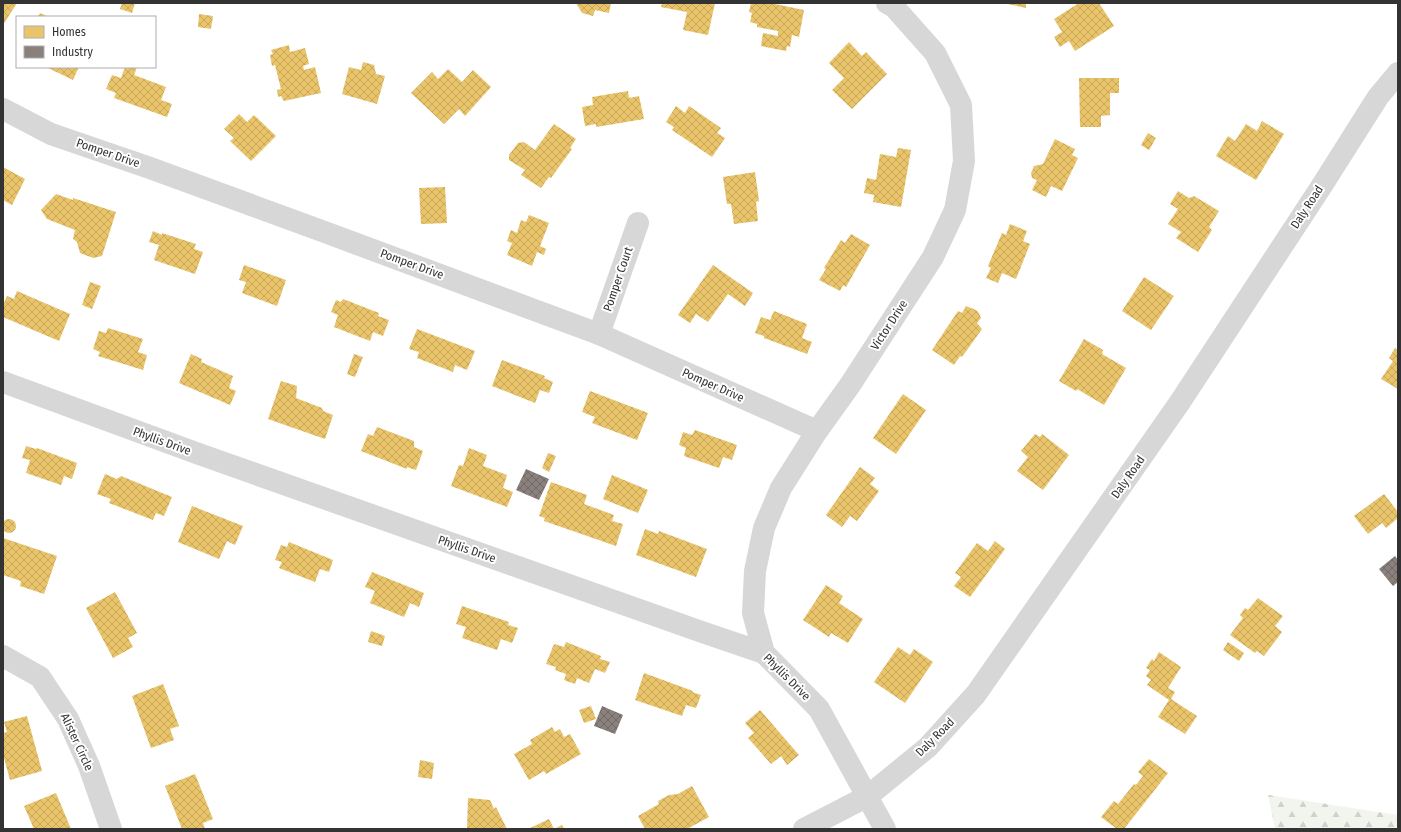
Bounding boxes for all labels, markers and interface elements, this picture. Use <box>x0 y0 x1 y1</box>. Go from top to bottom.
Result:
legend <box>16 16 156 68</box>
text: Homes <box>52 25 86 39</box>
text: Industry <box>52 45 93 59</box>
street label: Pomper Drive <box>74 136 142 170</box>
street label: Daly Road <box>1288 183 1326 231</box>
street label: Pomper Court <box>600 245 636 313</box>
street label: Pomper Drive <box>379 246 446 282</box>
street label: Victor Drive <box>868 297 910 353</box>
street label: Pomper Drive <box>680 365 746 405</box>
street label: Phyllis Drive <box>131 424 193 458</box>
street label: Daly Road <box>1108 453 1148 501</box>
street label: Phyllis Drive <box>436 533 498 565</box>
street label: Phyllis Drive <box>761 651 813 703</box>
street label: Alister Circle <box>58 711 96 773</box>
street label: Daly Road <box>913 715 957 759</box>

